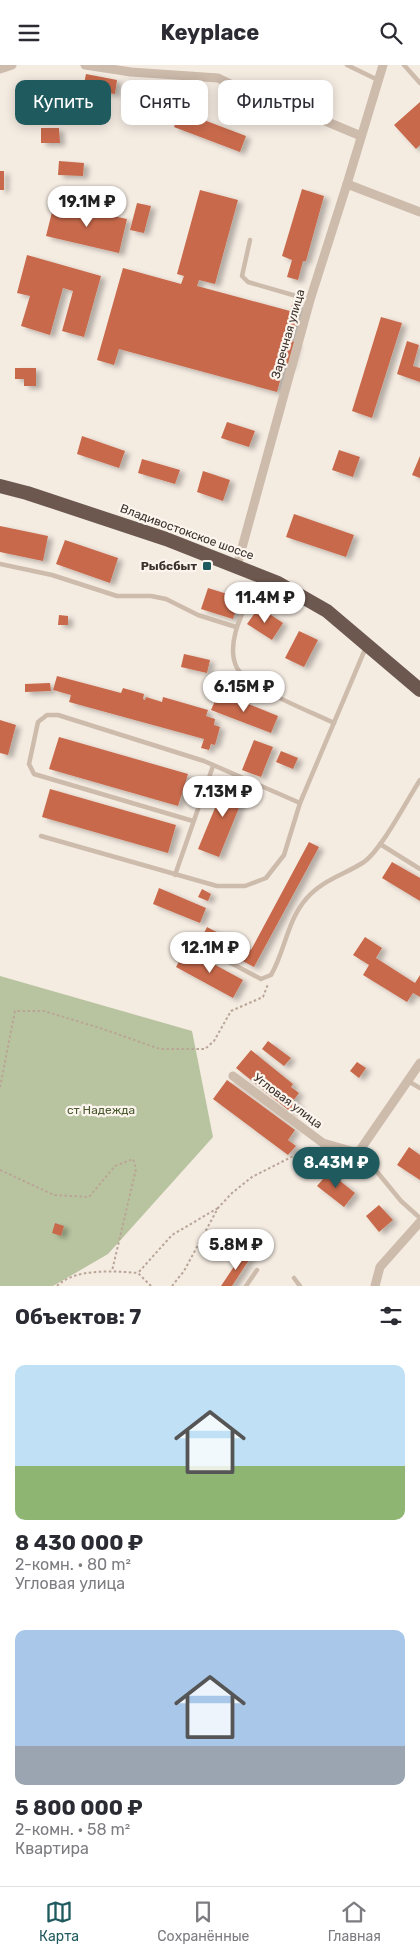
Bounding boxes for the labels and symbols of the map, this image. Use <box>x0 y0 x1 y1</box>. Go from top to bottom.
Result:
pin: 19.1M ₽ <box>41 185 133 228</box>
street label: Заречная улица <box>269 288 307 380</box>
street label: Владивостокское шоссе <box>118 501 256 563</box>
place label: Рыбсбыт <box>141 559 197 573</box>
marker: Рыбсбыт <box>201 560 213 572</box>
pin: 11.4M ₽ <box>219 581 311 624</box>
pin: 6.15M ₽ <box>198 671 290 713</box>
pin: 7.13M ₽ <box>177 775 269 818</box>
pin: 12.1M ₽ <box>164 931 256 974</box>
street label: Угловая улица <box>251 1071 325 1131</box>
park label: ст Надежда <box>67 1103 135 1117</box>
pin: 8.43M ₽ <box>290 1147 382 1189</box>
pin: 5.8M ₽ <box>195 1229 277 1271</box>

